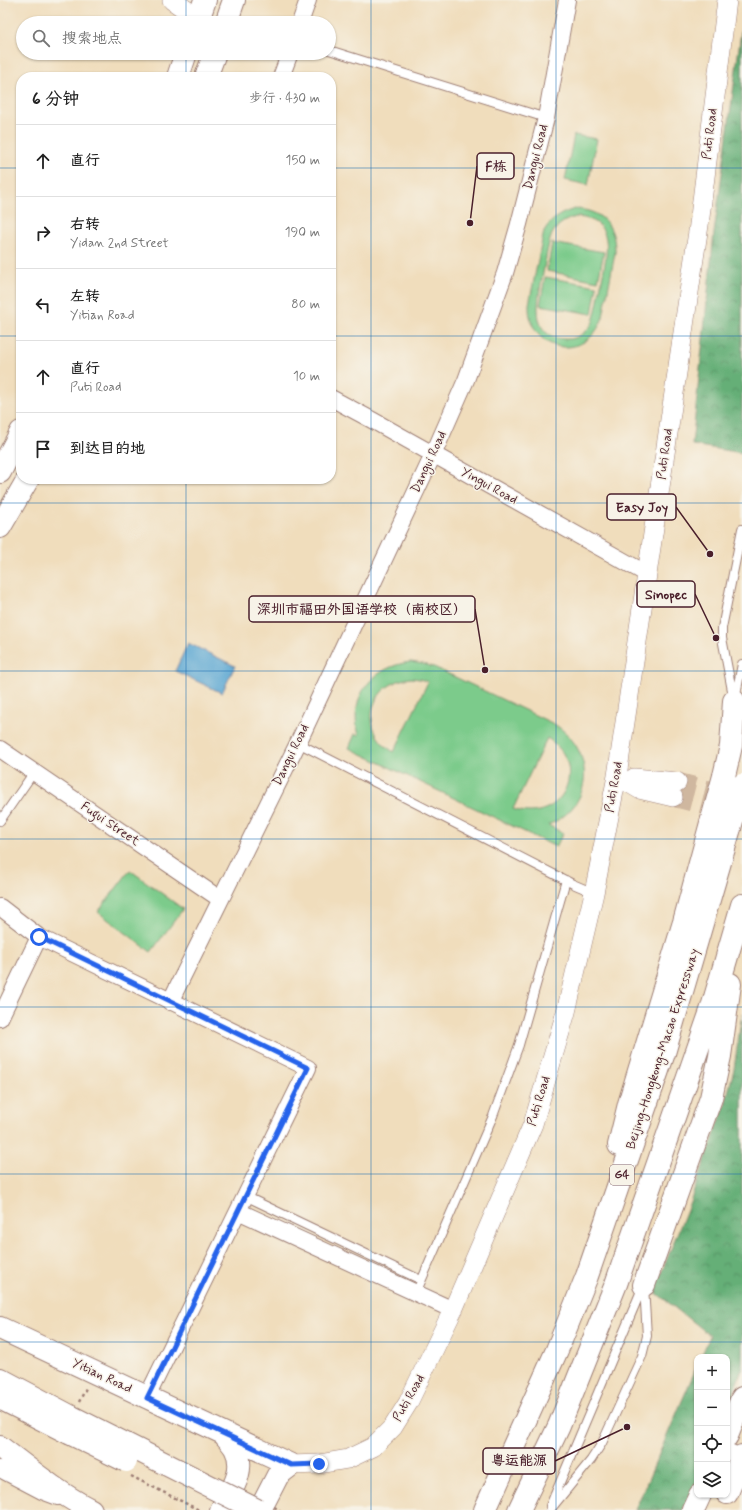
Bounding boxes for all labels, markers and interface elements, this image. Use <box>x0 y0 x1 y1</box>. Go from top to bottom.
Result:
search box <box>16 16 336 60</box>
icon: search <box>30 27 52 49</box>
text: 搜索地点 <box>62 29 122 49</box>
text: 6 分钟 <box>32 88 79 110</box>
text: 步行 · 430 m <box>249 90 320 107</box>
street label: Puti Road <box>698 107 722 161</box>
street label: Dangui Road <box>520 123 553 192</box>
icon: ahead <box>32 150 54 172</box>
text: 直行 <box>70 151 100 171</box>
text: 150 m <box>286 152 320 169</box>
callout: F栋 <box>477 153 514 179</box>
text: F栋 <box>485 158 507 176</box>
text: 右转 <box>70 215 100 235</box>
icon: right <box>32 222 54 244</box>
text: 190 m <box>285 224 320 241</box>
text: Yidan 2nd Street <box>70 235 169 252</box>
text: 左转 <box>70 287 100 307</box>
icon: left <box>32 294 54 316</box>
text: 80 m <box>291 296 320 313</box>
text: Yitian Road <box>70 307 134 324</box>
text: 直行 <box>70 359 100 379</box>
icon: ahead <box>32 366 54 388</box>
text: 10 m <box>293 368 320 385</box>
text: Puti Road <box>70 379 122 396</box>
street label: Puti Road <box>653 427 677 481</box>
street label: Dangui Road <box>407 428 452 496</box>
icon: arrive <box>32 438 54 460</box>
text: 到达目的地 <box>70 439 145 459</box>
street label: Yingui Road <box>457 463 520 509</box>
callout: Easy Joy <box>607 494 676 520</box>
text: Easy Joy <box>616 499 669 517</box>
callout: Sinopec <box>637 581 695 607</box>
text: Sinopec <box>645 586 687 604</box>
callout: 深圳市福田外国语学校（南校区） <box>249 596 475 622</box>
text: 深圳市福田外国语学校（南校区） <box>257 601 467 619</box>
street label: Dangui Road <box>269 721 314 789</box>
street label: Puti Road <box>601 760 627 814</box>
street label: Fugui Street <box>76 798 143 852</box>
route start <box>30 928 48 946</box>
street label: Beijing-Hongkong-Macao Expressway <box>622 946 704 1152</box>
street label: Puti Road <box>523 1074 555 1128</box>
road number: G4 <box>610 1165 634 1185</box>
map controls <box>694 1354 730 1498</box>
button: + <box>694 1354 730 1390</box>
street label: Yitian Road <box>69 1355 135 1397</box>
street label: Puti Road <box>389 1371 429 1425</box>
button: − <box>694 1390 730 1426</box>
button: locate <box>694 1426 730 1462</box>
callout: 粤运能源 <box>483 1448 555 1474</box>
text: 粤运能源 <box>491 1452 547 1470</box>
route end <box>310 1455 328 1473</box>
button: layers <box>694 1462 730 1498</box>

